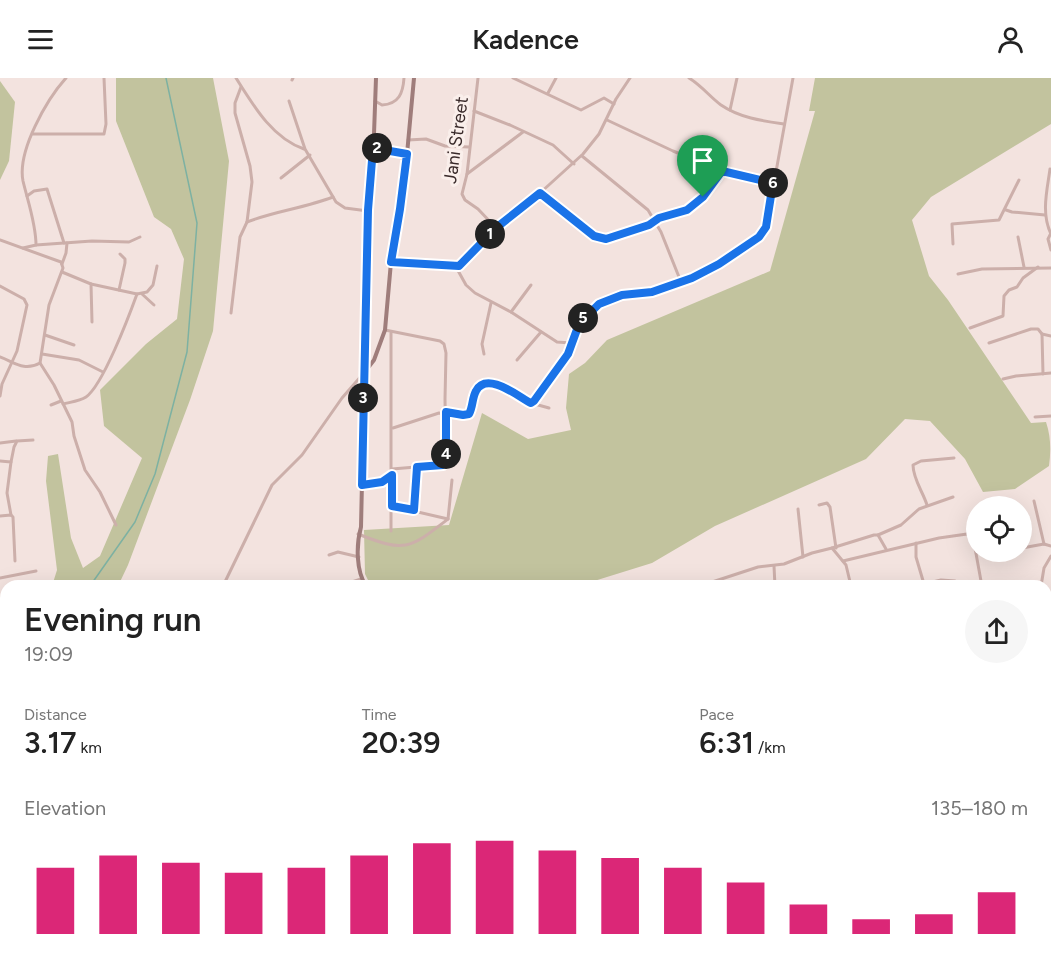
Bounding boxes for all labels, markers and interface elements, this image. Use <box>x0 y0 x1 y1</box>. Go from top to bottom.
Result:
icon: menu <box>24 23 57 56</box>
text: Kadence <box>472 23 579 56</box>
icon: person <box>994 23 1027 56</box>
street label: Jani Street <box>439 95 473 185</box>
pin: 2 <box>362 133 392 163</box>
pin <box>677 135 728 197</box>
text: 2 <box>372 138 382 157</box>
icon: arrive <box>686 144 719 177</box>
pin: 6 <box>758 168 788 198</box>
text: 6 <box>768 173 778 192</box>
pin: 1 <box>475 219 505 249</box>
text: 1 <box>487 224 493 243</box>
pin: 5 <box>568 303 598 333</box>
text: 5 <box>578 308 588 327</box>
pin: 3 <box>348 383 378 413</box>
text: 3 <box>359 388 367 407</box>
pin: 4 <box>431 439 461 469</box>
text: 4 <box>441 444 451 463</box>
map controls <box>966 496 1032 562</box>
button: locate <box>966 496 1032 562</box>
text: Evening run <box>24 600 201 639</box>
button: share <box>965 600 1028 663</box>
text: 19:09 <box>24 642 73 666</box>
text: Distance <box>24 705 87 724</box>
text: Time <box>362 705 397 724</box>
text: Pace <box>699 705 734 724</box>
text: 3.17 <box>24 724 77 761</box>
text: 20:39 <box>362 724 440 761</box>
text: 6:31 <box>699 724 754 761</box>
text: km <box>77 738 102 757</box>
text: /km <box>754 738 786 757</box>
text: Elevation <box>24 796 106 820</box>
text: 135–180 m <box>931 796 1028 820</box>

